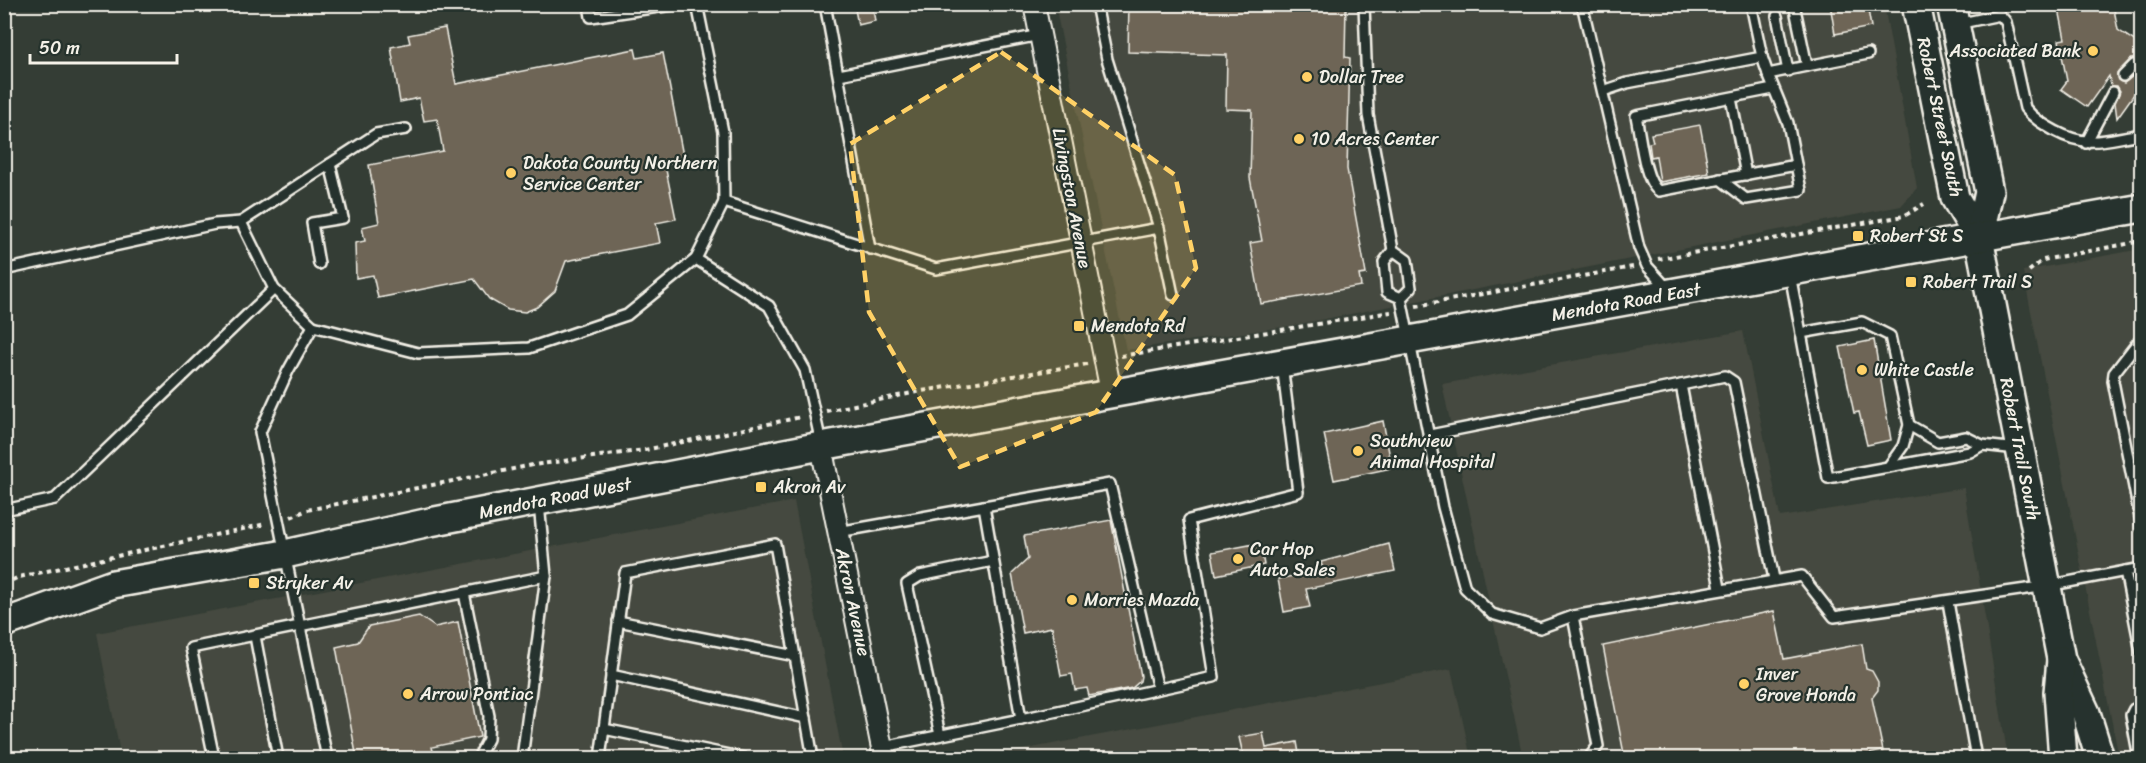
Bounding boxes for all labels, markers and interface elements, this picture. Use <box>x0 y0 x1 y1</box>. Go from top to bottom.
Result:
scale bar <box>30 27 177 65</box>
text: 50 m <box>39 32 80 64</box>
street label: Robert Street South <box>1907 34 1973 200</box>
place label: Associated Bank <box>1948 35 2081 67</box>
marker: Associated Bank <box>2086 44 2100 58</box>
place label: Dollar Tree <box>1319 61 1404 93</box>
marker: Dollar Tree <box>1300 70 1314 84</box>
place label: 10 Acres Center <box>1311 123 1440 155</box>
street label: Livingston Avenue <box>1043 125 1101 271</box>
marker: 10 Acres Center <box>1292 132 1306 146</box>
place label: Dakota County Northern Service Center <box>523 147 717 200</box>
marker: Dakota County Northern Service Center <box>504 166 518 180</box>
place label: Robert St S <box>1870 220 1964 252</box>
marker: Robert St S <box>1851 229 1865 243</box>
place label: Robert Trail S <box>1923 266 2032 298</box>
street label: Mendota Road East <box>1549 273 1704 331</box>
marker: Robert Trail S <box>1904 275 1918 289</box>
place label: Mendota Rd <box>1091 310 1186 342</box>
marker: Mendota Rd <box>1072 319 1086 333</box>
place label: White Castle <box>1874 354 1974 386</box>
marker: White Castle <box>1855 363 1869 377</box>
street label: Robert Trail South <box>1990 375 2050 523</box>
place label: Southview Animal Hospital <box>1369 425 1496 478</box>
marker: Southview Animal Hospital <box>1351 444 1365 458</box>
street label: Mendota Road West <box>476 467 635 528</box>
place label: Akron Av <box>772 471 847 503</box>
marker: Akron Av <box>754 480 768 494</box>
place label: Car Hop Auto Sales <box>1249 533 1336 586</box>
street label: Akron Avenue <box>826 544 880 659</box>
marker: Car Hop Auto Sales <box>1231 552 1245 566</box>
place label: Stryker Av <box>266 567 353 599</box>
marker: Stryker Av <box>247 576 261 590</box>
place label: Morries Mazda <box>1084 584 1200 616</box>
marker: Morries Mazda <box>1065 593 1079 607</box>
place label: Inver Grove Honda <box>1755 658 1856 711</box>
marker: Inver Grove Honda <box>1737 677 1751 691</box>
place label: Arrow Pontiac <box>419 678 533 710</box>
marker: Arrow Pontiac <box>401 687 415 701</box>

